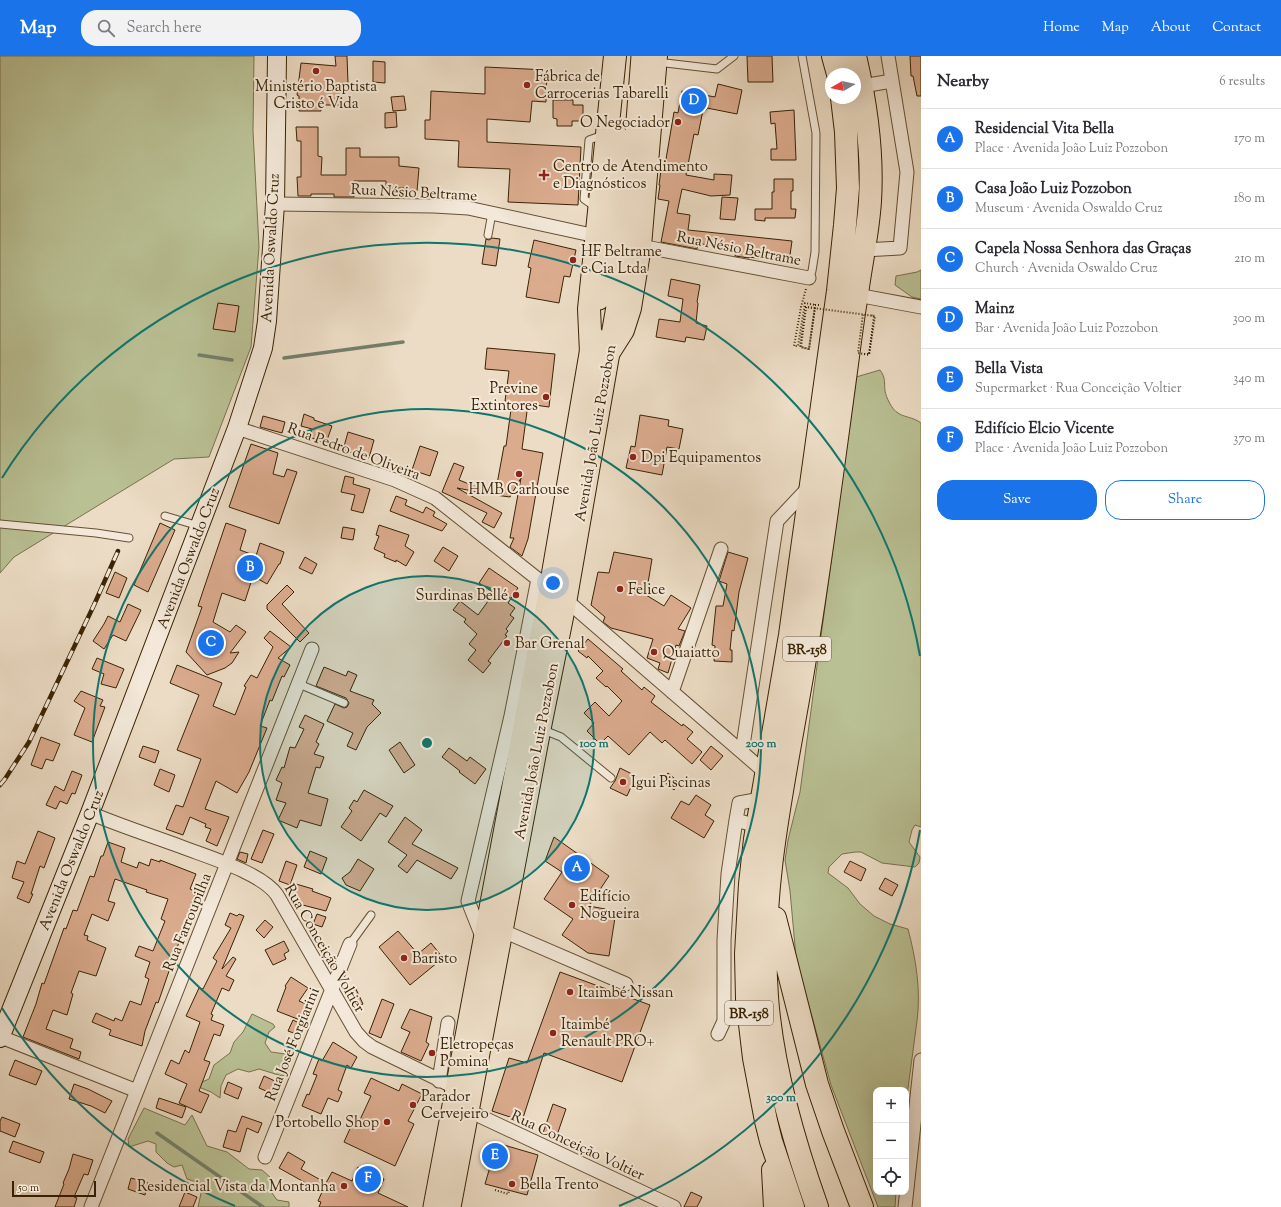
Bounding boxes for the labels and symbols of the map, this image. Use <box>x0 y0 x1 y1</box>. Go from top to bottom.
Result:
marker: Ministério Baptista Cristo é Vida <box>311 66 321 76</box>
place label: Fábrica de Carrocerias Tabarelli <box>535 67 669 105</box>
north arrow <box>825 68 861 104</box>
place label: Ministério Baptista Cristo é Vida <box>255 77 377 115</box>
marker: Fábrica de Carrocerias Tabarelli <box>522 80 532 90</box>
pin: D <box>681 86 707 116</box>
place label: O Negociador <box>580 113 670 134</box>
marker: O Negociador <box>673 117 683 127</box>
place label: Centro de Atendimento e Diagnósticos <box>553 157 708 195</box>
marker: Centro de Atendimento e Diagnósticos <box>538 169 550 181</box>
street label: Avenida Oswaldo Cruz <box>257 172 286 323</box>
street label: Rua Nésio Beltrame <box>350 180 478 207</box>
street label: Rua Nésio Beltrame <box>675 227 803 272</box>
place label: HF Beltrame e Cia Ltda <box>581 242 662 280</box>
marker: HF Beltrame e Cia Ltda <box>568 255 578 265</box>
street label: Avenida João Luiz Pozzobon <box>571 343 622 524</box>
place label: Previne Extintores <box>471 379 538 417</box>
marker: Previne Extintores <box>541 392 551 402</box>
street label: Rua Pedro de Oliveira <box>284 419 423 486</box>
place label: Dpi Equipamentos <box>641 448 761 469</box>
marker: Dpi Equipamentos <box>628 452 638 462</box>
marker: HMB Carhouse <box>514 469 524 479</box>
place label: HMB Carhouse <box>469 480 569 501</box>
street label: Avenida Oswaldo Cruz <box>153 485 226 632</box>
pin: B <box>237 553 263 583</box>
your location <box>543 573 563 593</box>
place label: Felice <box>628 580 665 601</box>
marker: Felice <box>615 584 625 594</box>
place label: Surdinas Bellé <box>416 586 508 607</box>
marker: Surdinas Bellé <box>511 590 521 600</box>
pin: C <box>198 628 224 658</box>
place label: Bar Grenal <box>515 634 585 655</box>
road number: BR-158 <box>783 637 831 661</box>
marker: Bar Grenal <box>502 638 512 648</box>
place label: Quaiatto <box>662 643 720 664</box>
marker: Quaiatto <box>649 647 659 657</box>
street label: Avenida João Luiz Pozzobon <box>510 661 565 841</box>
text: 100 m <box>578 735 609 753</box>
text: 200 m <box>746 735 776 753</box>
centre of rings <box>420 736 434 750</box>
place label: Igui Piscinas <box>631 773 711 794</box>
marker: Igui Piscinas <box>618 777 628 787</box>
street label: Avenida Oswaldo Cruz <box>35 787 110 934</box>
pin: A <box>564 853 590 883</box>
street label: Rua Farroupilha <box>159 870 218 975</box>
street label: Rua Conceição Voltier <box>278 881 369 1017</box>
place label: Edifício Nogueira <box>580 887 640 925</box>
marker: Edifício Nogueira <box>567 900 577 910</box>
place label: Baristo <box>412 949 457 970</box>
marker: Baristo <box>399 953 409 963</box>
place label: Itaimbé Nissan <box>578 983 674 1004</box>
street label: Rua José Forgiarini <box>261 985 326 1105</box>
marker: Itaimbé Nissan <box>565 987 575 997</box>
road number: BR-158 <box>725 1001 773 1025</box>
place label: Itaimbé Renault PRO+ <box>561 1015 654 1053</box>
marker: Itaimbé Renault PRO+ <box>548 1028 558 1038</box>
place label: Eletropeças Pomina <box>440 1035 514 1073</box>
marker: Eletropeças Pomina <box>427 1048 437 1058</box>
place label: Parador Cervejeiro <box>421 1087 489 1125</box>
text: 300 m <box>766 1089 796 1107</box>
marker: Parador Cervejeiro <box>408 1100 418 1110</box>
street label: Rua Conceição Voltier <box>507 1106 648 1187</box>
place label: Portobello Shop <box>275 1113 379 1134</box>
marker: Portobello Shop <box>382 1117 392 1127</box>
pin: E <box>482 1141 508 1171</box>
pin: F <box>355 1164 381 1194</box>
place label: Bella Trento <box>520 1175 599 1196</box>
place label: Residencial Vista da Montanha <box>137 1177 336 1198</box>
scale bar <box>12 1179 96 1198</box>
marker: Bella Trento <box>507 1179 517 1189</box>
marker: Residencial Vista da Montanha <box>339 1181 349 1191</box>

